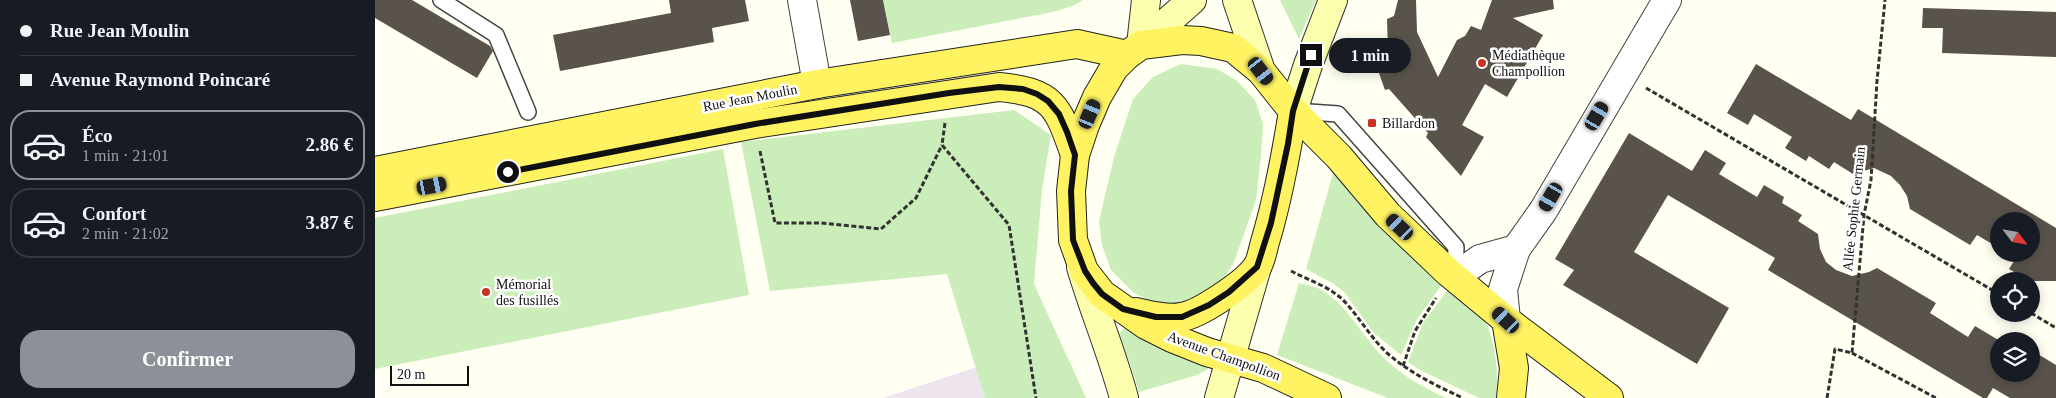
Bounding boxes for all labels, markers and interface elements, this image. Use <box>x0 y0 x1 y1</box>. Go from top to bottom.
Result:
text: Rue Jean Moulin <box>50 20 189 41</box>
callout: 1 min <box>1329 38 1411 72</box>
route end <box>1300 44 1322 66</box>
text: 1 min <box>1351 47 1389 64</box>
place label: Médiathèque Champollion <box>1492 48 1565 79</box>
car <box>1245 55 1276 87</box>
marker: Médiathèque Champollion <box>1476 57 1488 69</box>
text: Avenue Raymond Poincaré <box>50 69 270 90</box>
street label: Rue Jean Moulin <box>702 82 798 114</box>
car <box>1077 97 1102 131</box>
car <box>1583 99 1610 133</box>
place label: Billardon <box>1382 116 1435 131</box>
marker: Billardon <box>1366 117 1378 129</box>
icon: car <box>22 123 67 168</box>
text: Éco <box>82 125 113 146</box>
text: 2.86 € <box>306 134 353 155</box>
street label: Allée Sophie Germain <box>1840 146 1868 272</box>
text: 1 min · 21:01 <box>82 147 169 164</box>
route start <box>497 161 519 183</box>
car <box>415 176 448 196</box>
car <box>1537 180 1564 214</box>
icon: car <box>22 201 67 246</box>
text: Confort <box>82 203 146 224</box>
car <box>1383 211 1416 243</box>
text: 3.87 € <box>306 212 353 233</box>
north arrow <box>1990 212 2040 262</box>
map controls <box>1990 212 2040 382</box>
text: 2 min · 21:02 <box>82 225 169 242</box>
button: locate <box>1990 272 2040 322</box>
place label: Mémorial des fusillés <box>496 277 559 308</box>
marker: Mémorial des fusillés <box>480 286 492 298</box>
car <box>1489 304 1522 336</box>
street label: Avenue Champollion <box>1165 329 1283 383</box>
button: Confirmer <box>20 330 355 388</box>
button: layers <box>1990 332 2040 382</box>
scale bar <box>390 363 469 386</box>
text: 20 m <box>397 367 425 382</box>

